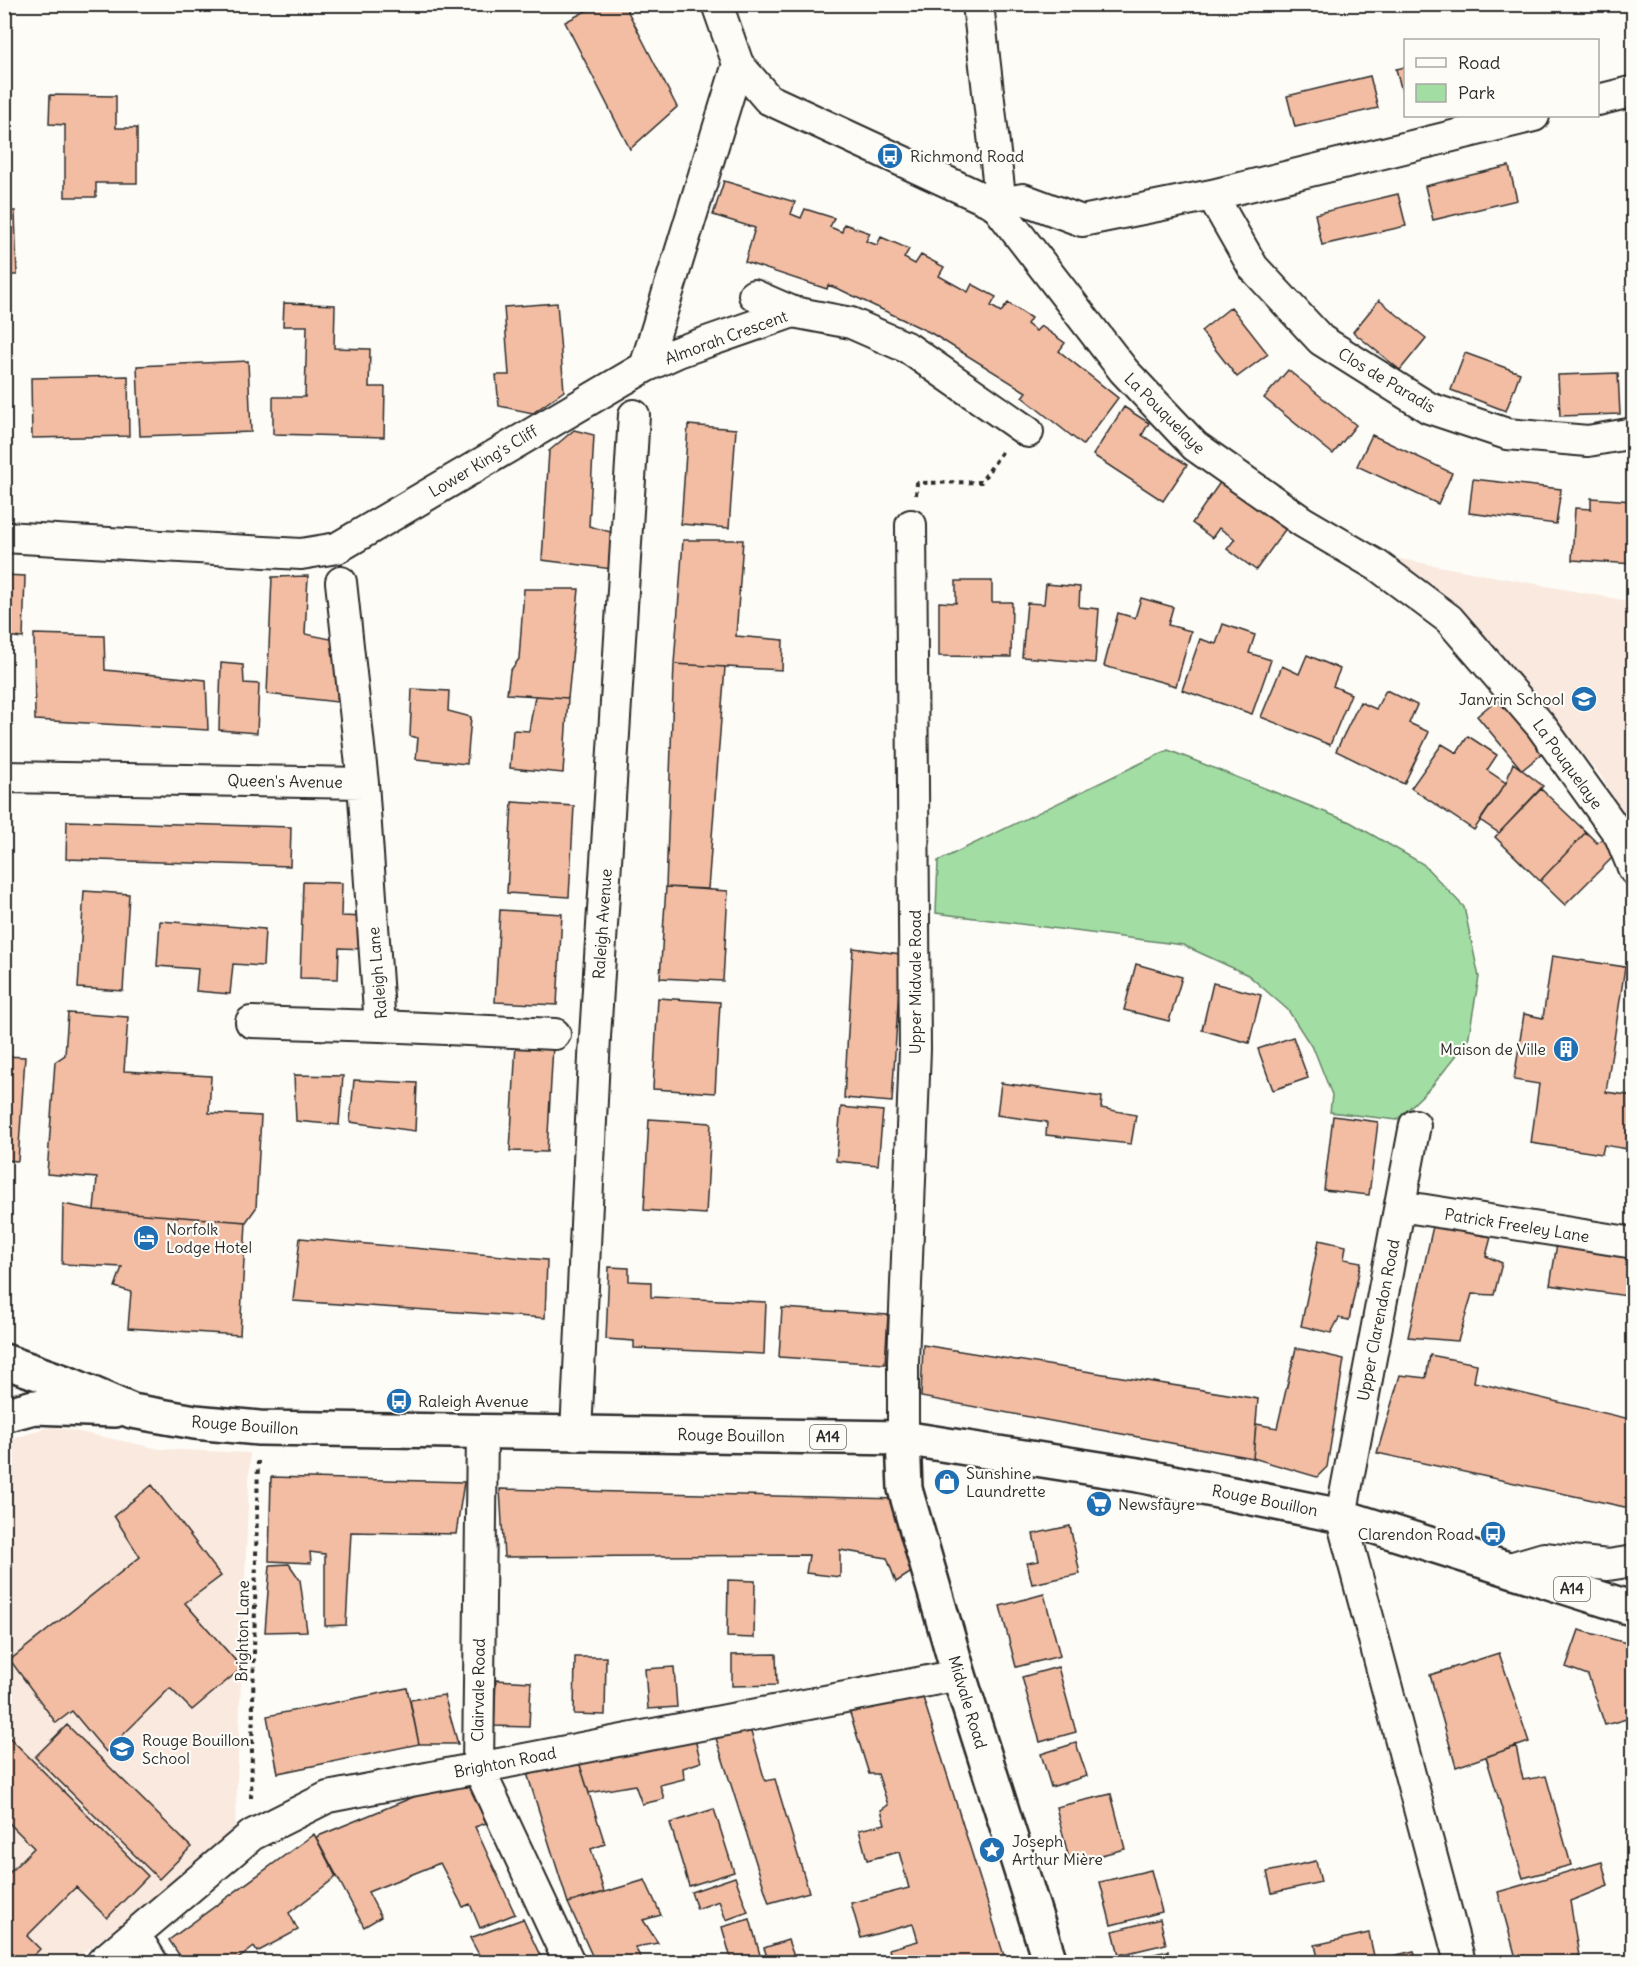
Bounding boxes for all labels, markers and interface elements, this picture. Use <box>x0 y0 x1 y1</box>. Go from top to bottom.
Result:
legend <box>1404 39 1599 117</box>
text: Road <box>1458 51 1501 74</box>
text: Park <box>1458 81 1495 104</box>
bus stop icon: Richmond Road <box>875 141 905 171</box>
place label: Richmond Road <box>910 146 1024 166</box>
street label: Almorah Crescent <box>662 305 790 368</box>
street label: Clos de Paradis <box>1335 343 1439 417</box>
street label: La Pouquelaye <box>1120 368 1210 458</box>
street label: Lower King's Cliff <box>425 420 542 501</box>
school or university icon: Janvrin School <box>1569 684 1599 714</box>
place label: Janvrin School <box>1459 689 1564 709</box>
street label: La Pouquelaye <box>1529 715 1607 813</box>
street label: Queen's Avenue <box>227 770 343 792</box>
street label: Raleigh Avenue <box>588 868 616 980</box>
street label: Upper Midvale Road <box>905 910 925 1054</box>
street label: Raleigh Lane <box>363 926 391 1020</box>
building icon: Maison de Ville <box>1551 1034 1581 1064</box>
place label: Maison de Ville <box>1440 1039 1546 1059</box>
street label: Patrick Freeley Lane <box>1443 1204 1591 1246</box>
place label: Norfolk Lodge Hotel <box>166 1219 252 1257</box>
hotel icon: Norfolk Lodge Hotel <box>131 1223 161 1253</box>
street label: Upper Clarendon Road <box>1353 1238 1403 1402</box>
bus stop icon: Raleigh Avenue <box>384 1386 414 1416</box>
place label: Raleigh Avenue <box>418 1391 529 1411</box>
street label: Rouge Bouillon <box>191 1411 299 1439</box>
street label: Rouge Bouillon <box>677 1424 785 1446</box>
road number: A14 <box>810 1425 846 1449</box>
place label: Sunshine Laundrette <box>966 1463 1046 1501</box>
shop icon: Sunshine Laundrette <box>932 1467 962 1497</box>
street label: Rouge Bouillon <box>1210 1480 1320 1520</box>
supermarket icon: Newsfayre <box>1084 1489 1114 1519</box>
place label: Newsfayre <box>1118 1494 1195 1514</box>
bus stop icon: Clarendon Road <box>1478 1519 1508 1549</box>
place label: Clarendon Road <box>1358 1524 1474 1544</box>
road number: A14 <box>1554 1577 1590 1601</box>
street label: Brighton Lane <box>231 1580 253 1682</box>
street label: Clairvale Road <box>467 1638 489 1742</box>
street label: Midvale Road <box>944 1653 992 1751</box>
place label: Rouge Bouillon School <box>142 1730 250 1768</box>
school or university icon: Rouge Bouillon School <box>107 1734 137 1764</box>
street label: Brighton Road <box>452 1742 558 1782</box>
place label: Joseph Arthur Mière <box>1012 1831 1103 1869</box>
place icon: Joseph Arthur Mière <box>977 1835 1007 1865</box>

